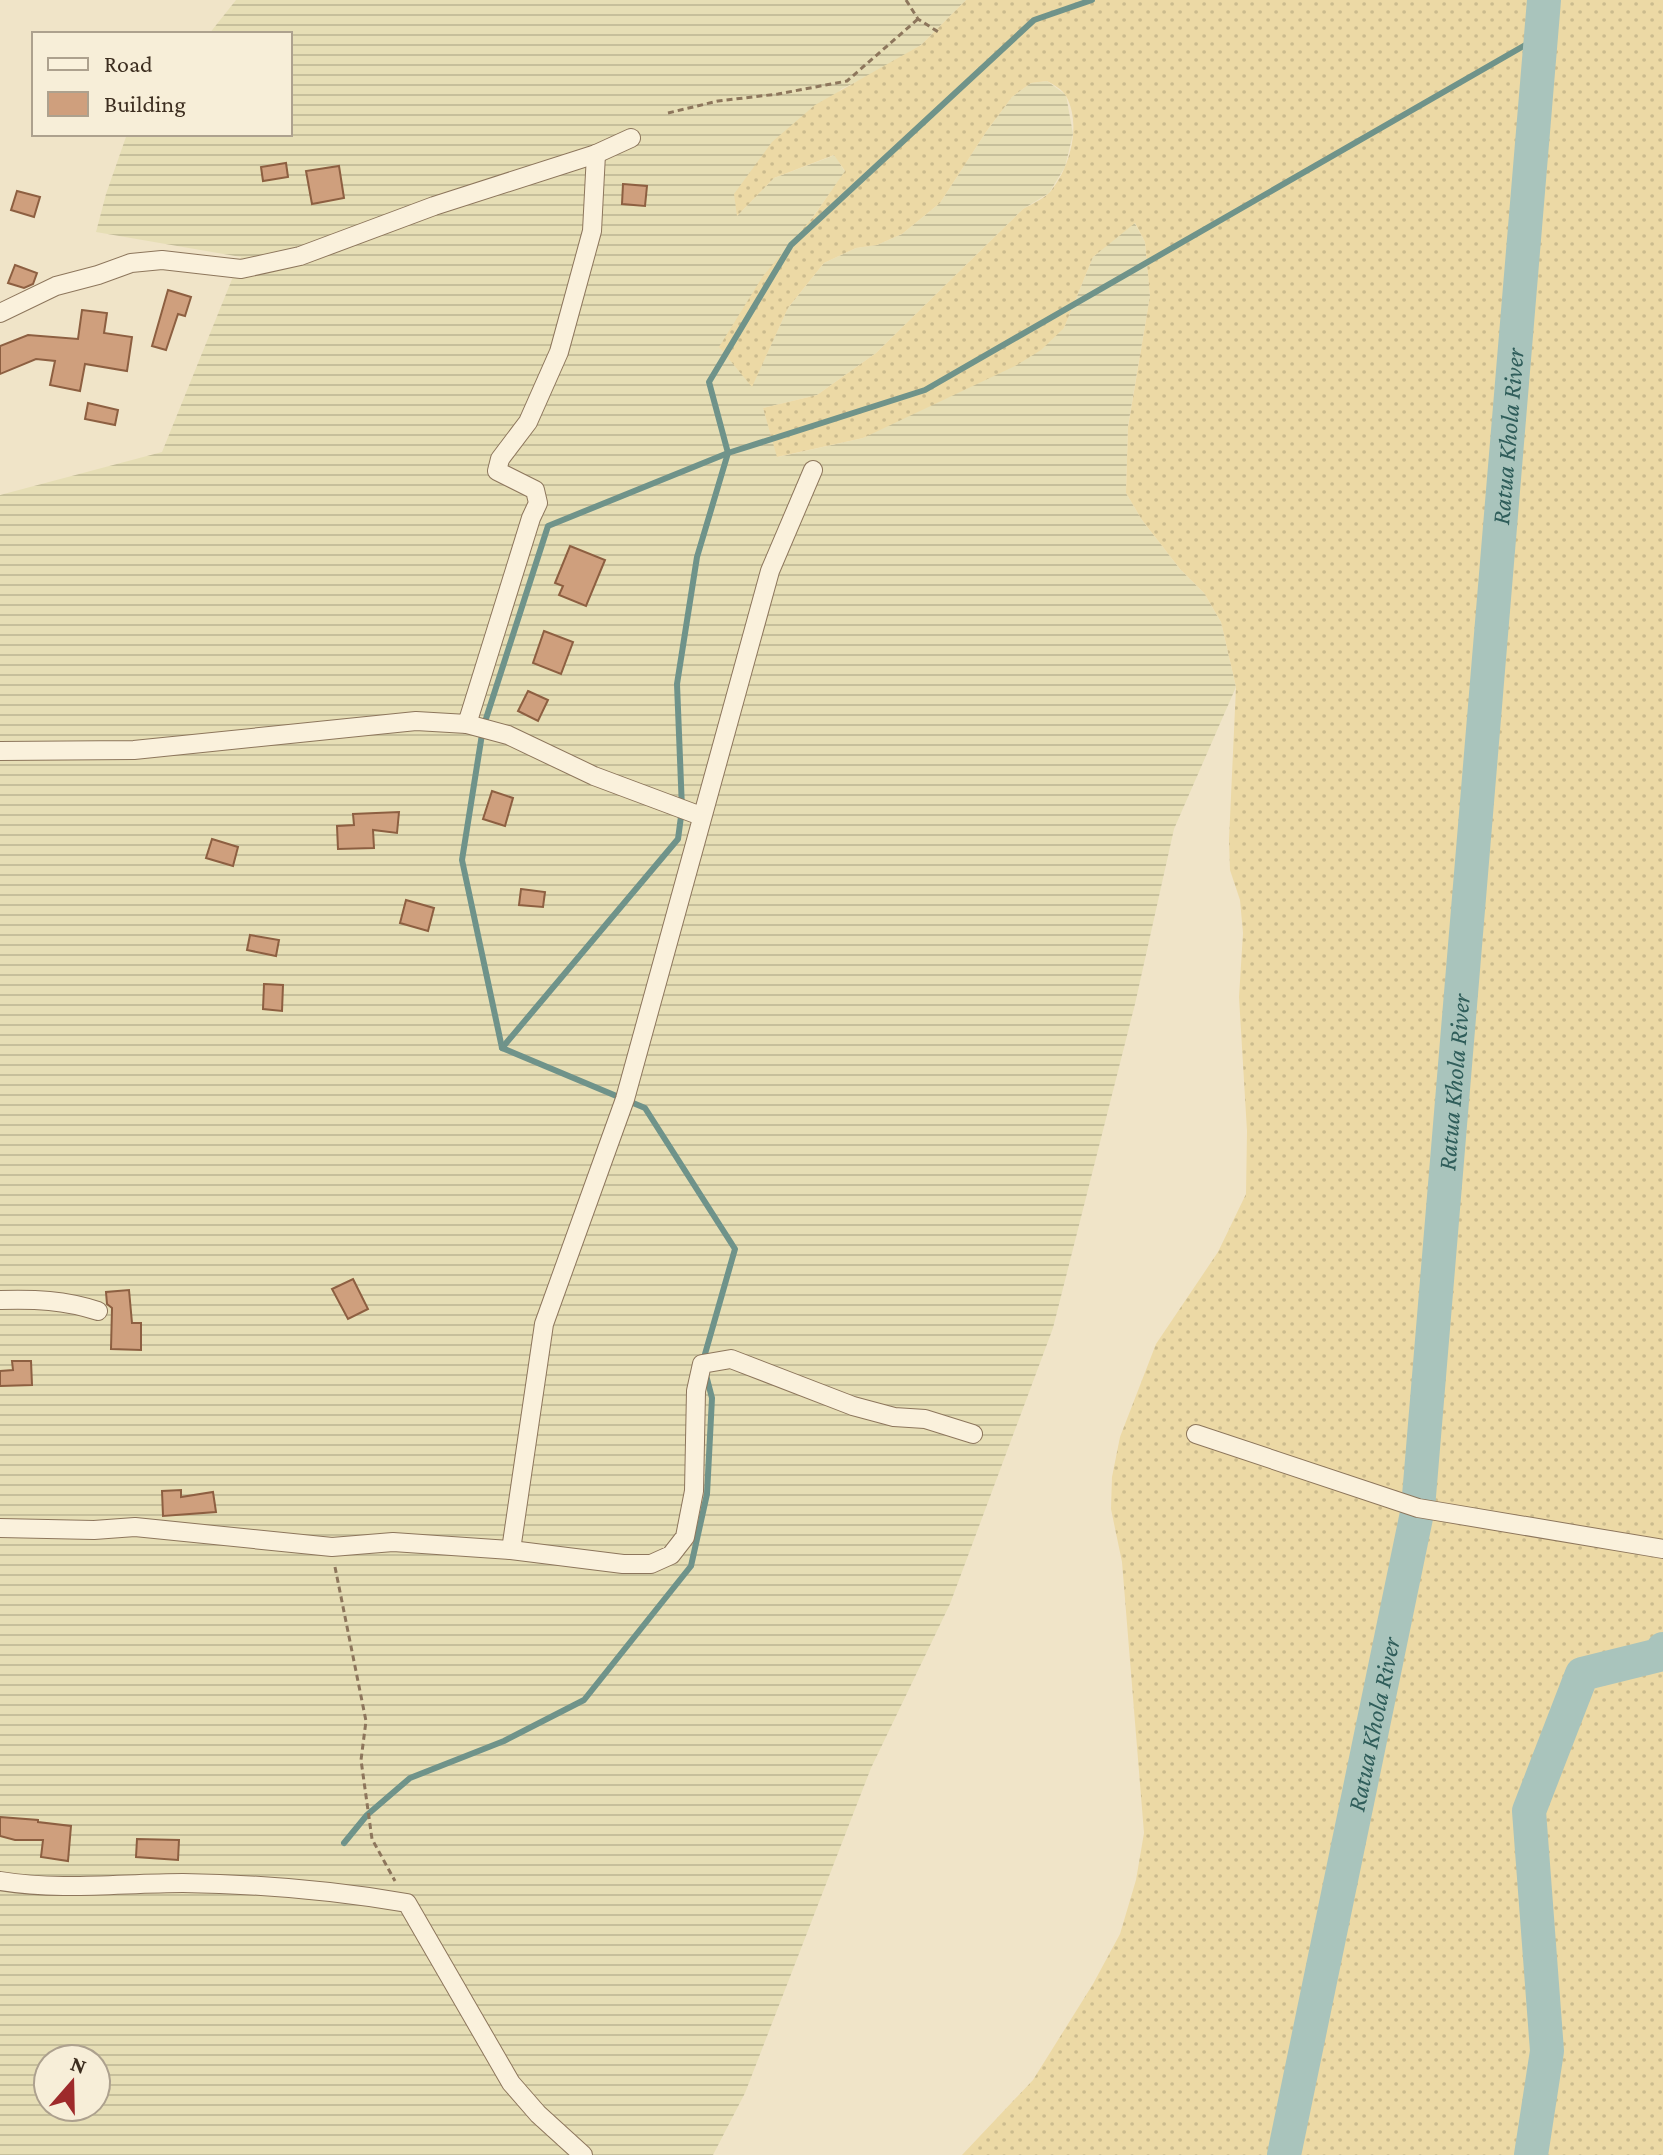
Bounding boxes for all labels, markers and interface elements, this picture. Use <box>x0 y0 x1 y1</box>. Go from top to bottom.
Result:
legend <box>32 32 292 136</box>
text: Road <box>104 50 153 77</box>
text: Building <box>104 90 186 117</box>
water label: Ratua Khola River <box>1486 346 1529 526</box>
water label: Ratua Khola River <box>1432 992 1475 1172</box>
water label: Ratua Khola River <box>1341 1634 1406 1814</box>
north arrow <box>32 2043 112 2123</box>
text: N <box>67 2050 90 2079</box>

